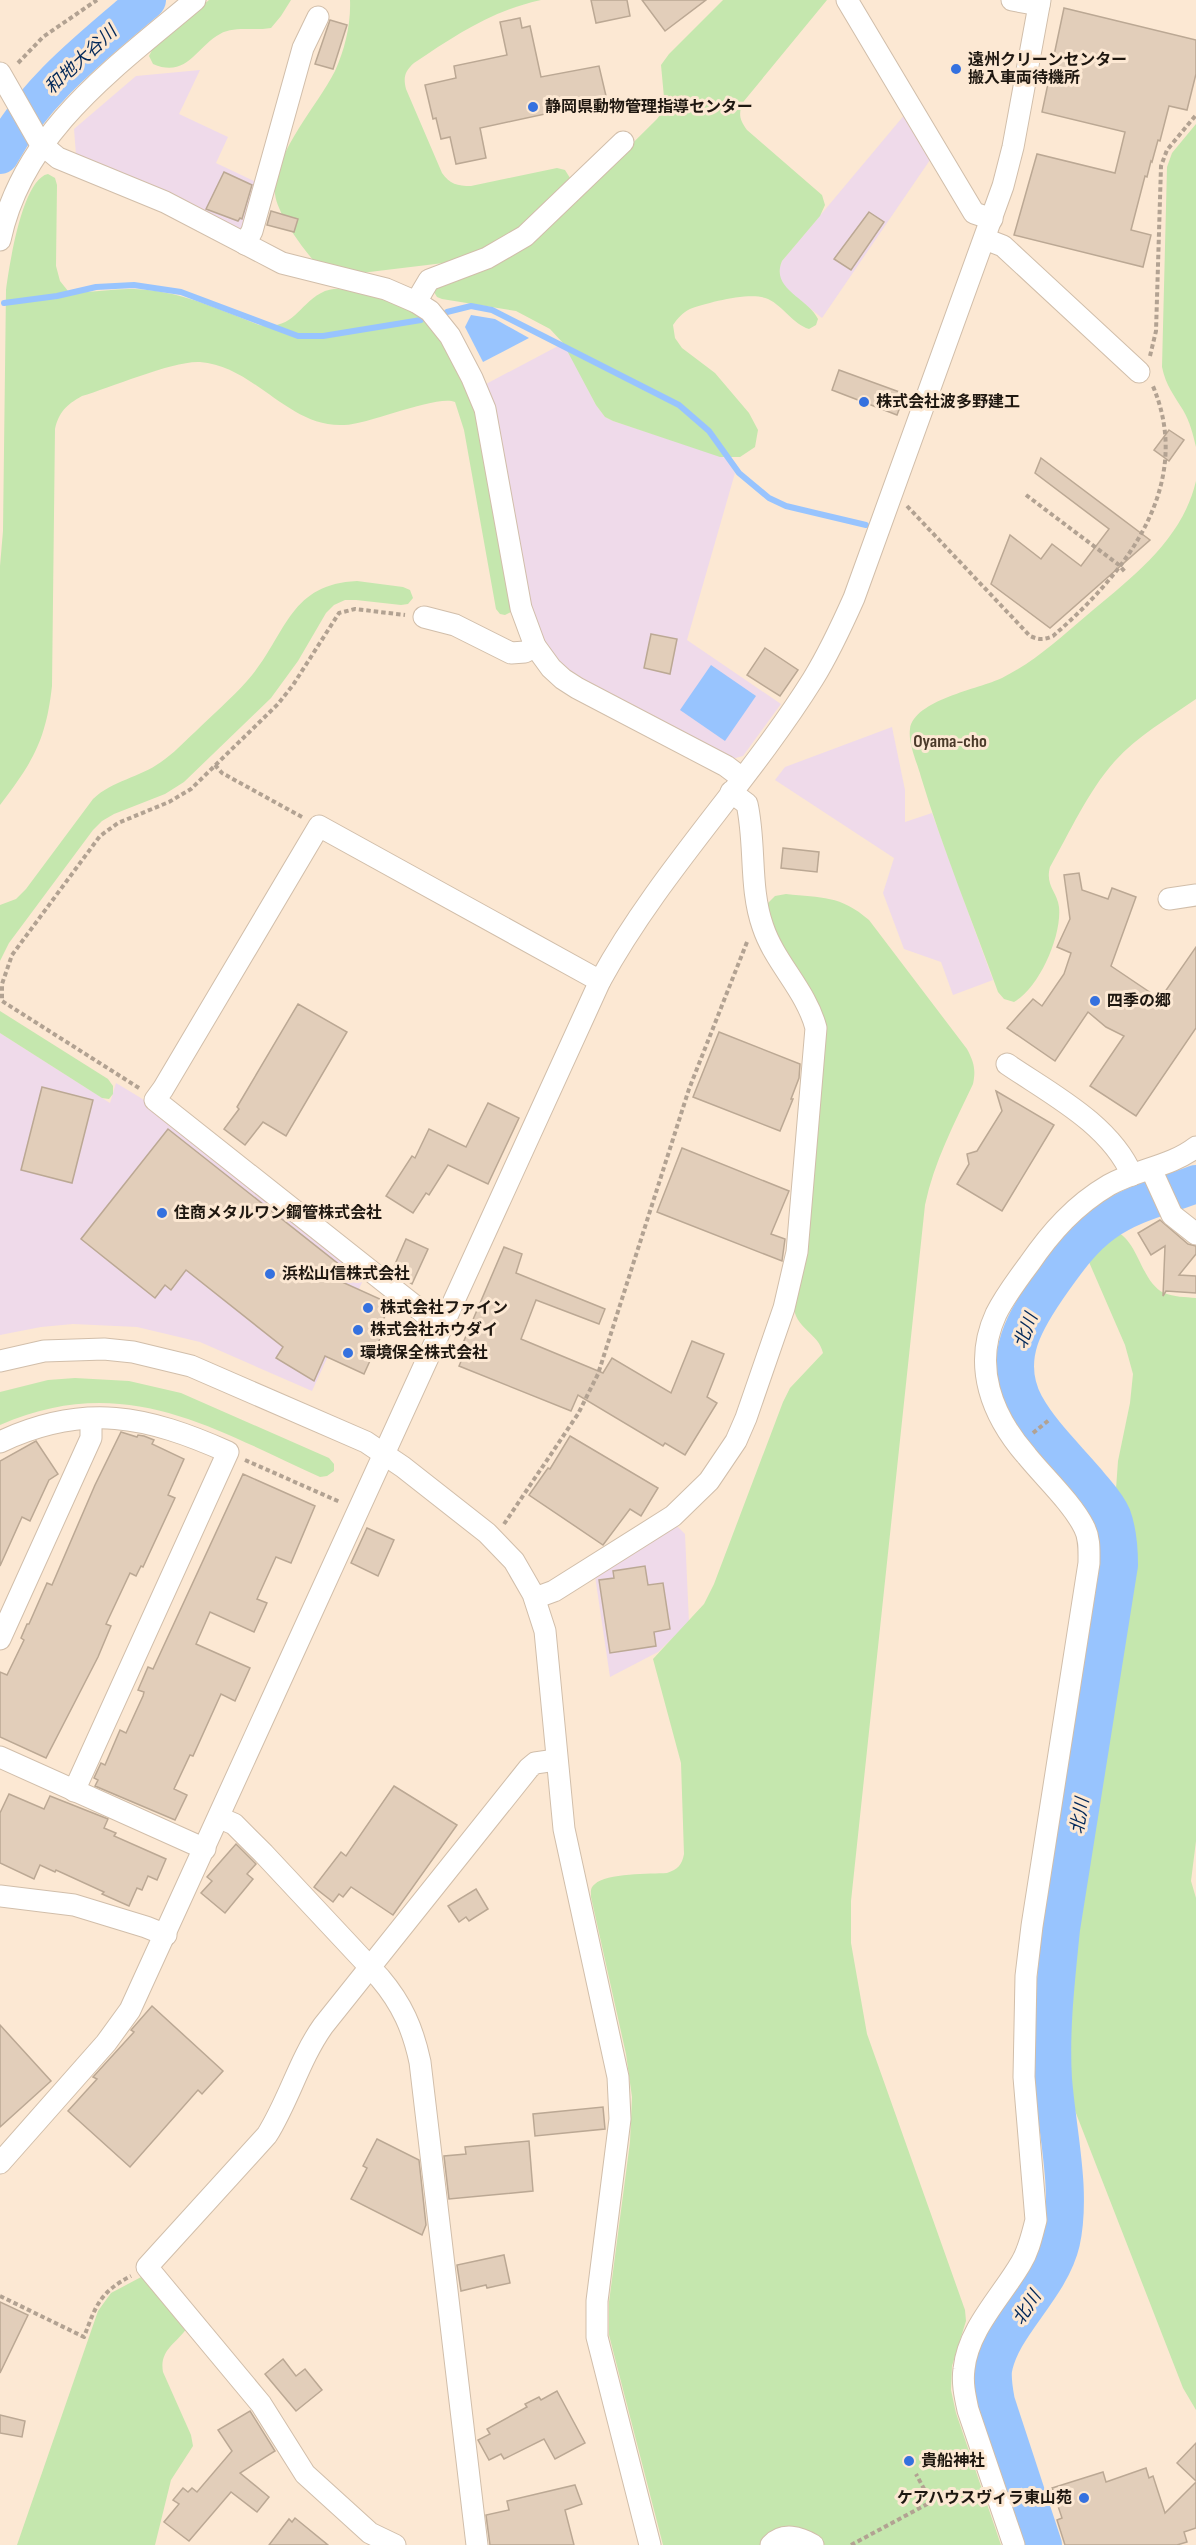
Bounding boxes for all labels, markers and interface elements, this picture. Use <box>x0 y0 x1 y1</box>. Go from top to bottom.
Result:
water label: 和地大谷川 <box>41 20 123 98</box>
place label: 遠州クリーンセンター 搬入車両待機所 <box>968 50 1127 88</box>
marker: 遠州クリーンセンター 搬入車両待機所 <box>949 62 963 76</box>
place label: 静岡県動物管理指導センター <box>545 97 753 117</box>
marker: 静岡県動物管理指導センター <box>526 100 540 114</box>
place label: 株式会社波多野建工 <box>876 392 1020 412</box>
marker: 株式会社波多野建工 <box>857 395 871 409</box>
district label: Oyama-cho <box>913 731 987 752</box>
place label: 四季の郷 <box>1107 992 1171 1011</box>
marker: 四季の郷 <box>1088 994 1102 1008</box>
place label: 住商メタルワン鋼管株式会社 <box>173 1203 382 1223</box>
marker: 住商メタルワン鋼管株式会社 <box>155 1206 169 1220</box>
place label: 浜松山信株式会社 <box>282 1264 410 1284</box>
marker: 浜松山信株式会社 <box>263 1267 277 1281</box>
place label: 株式会社ファイン <box>380 1298 508 1318</box>
marker: 株式会社ファイン <box>361 1301 375 1315</box>
water label: 北川 <box>1010 1309 1043 1352</box>
place label: 株式会社ホウダイ <box>370 1320 498 1340</box>
marker: 株式会社ホウダイ <box>351 1323 365 1337</box>
place label: 環境保全株式会社 <box>360 1343 488 1363</box>
marker: 環境保全株式会社 <box>341 1346 355 1360</box>
water label: 北川 <box>1067 1795 1093 1835</box>
water label: 北川 <box>1008 2286 1047 2329</box>
place label: 貴船神社 <box>921 2451 985 2471</box>
marker: 貴船神社 <box>902 2454 916 2468</box>
place label: ケアハウスヴィラ東山苑 <box>897 2489 1072 2508</box>
marker: ケアハウスヴィラ東山苑 <box>1077 2491 1091 2505</box>

